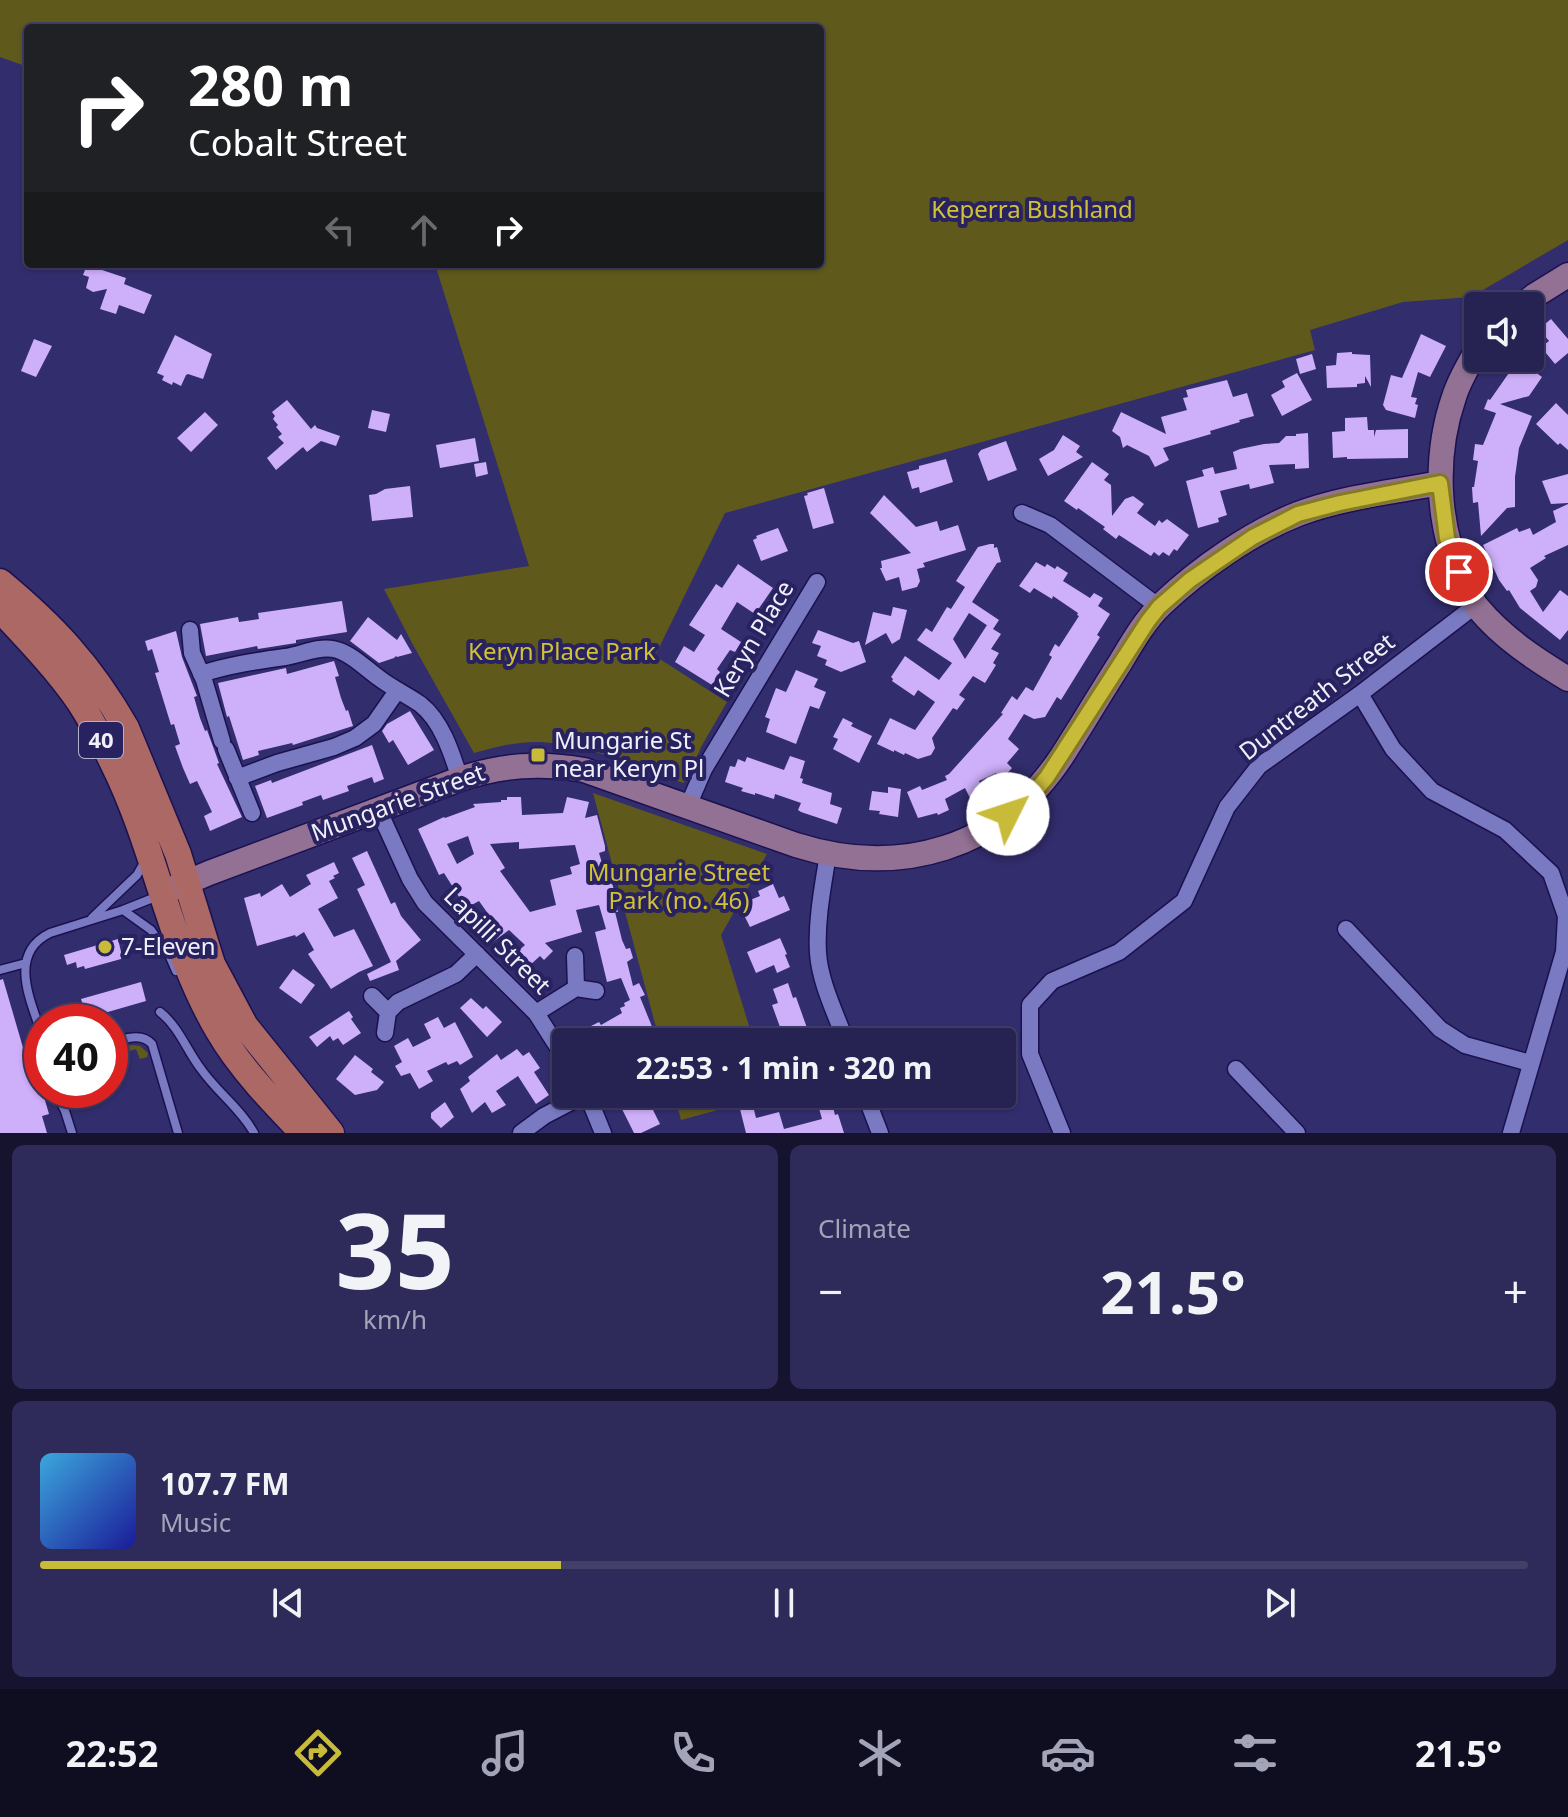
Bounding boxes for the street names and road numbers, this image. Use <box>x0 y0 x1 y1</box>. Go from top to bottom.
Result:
street label: Keryn Place <box>705 574 801 703</box>
street label: Duntreath Street <box>1231 624 1401 767</box>
road number: 40 <box>79 722 123 758</box>
street label: Mungarie Street <box>306 755 489 848</box>
street label: Lapilli Street <box>437 879 559 1001</box>

